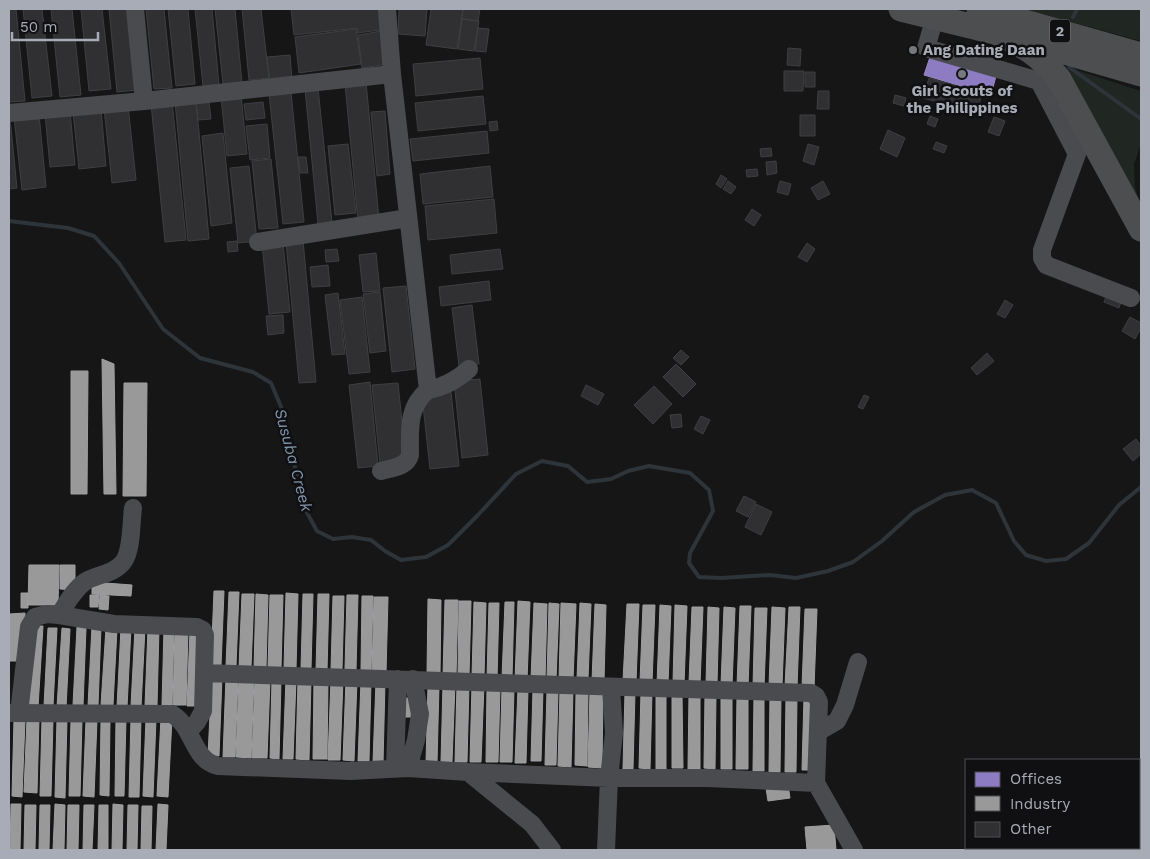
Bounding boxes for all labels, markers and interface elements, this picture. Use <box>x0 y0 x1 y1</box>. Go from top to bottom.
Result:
scale bar <box>12 10 99 42</box>
text: 50 m <box>20 18 57 36</box>
road number: 2 <box>1050 20 1070 42</box>
place label: Ang Dating Daan <box>923 41 1045 59</box>
marker: Ang Dating Daan <box>907 44 919 56</box>
marker: Girl Scouts of the Philippines <box>956 68 968 80</box>
place label: Girl Scouts of the Philippines <box>906 82 1018 117</box>
water label: Susuba Creek <box>271 406 317 515</box>
legend <box>965 759 1140 849</box>
text: Offices <box>1010 770 1062 788</box>
text: Industry <box>1010 795 1071 813</box>
text: Other <box>1010 820 1052 838</box>

